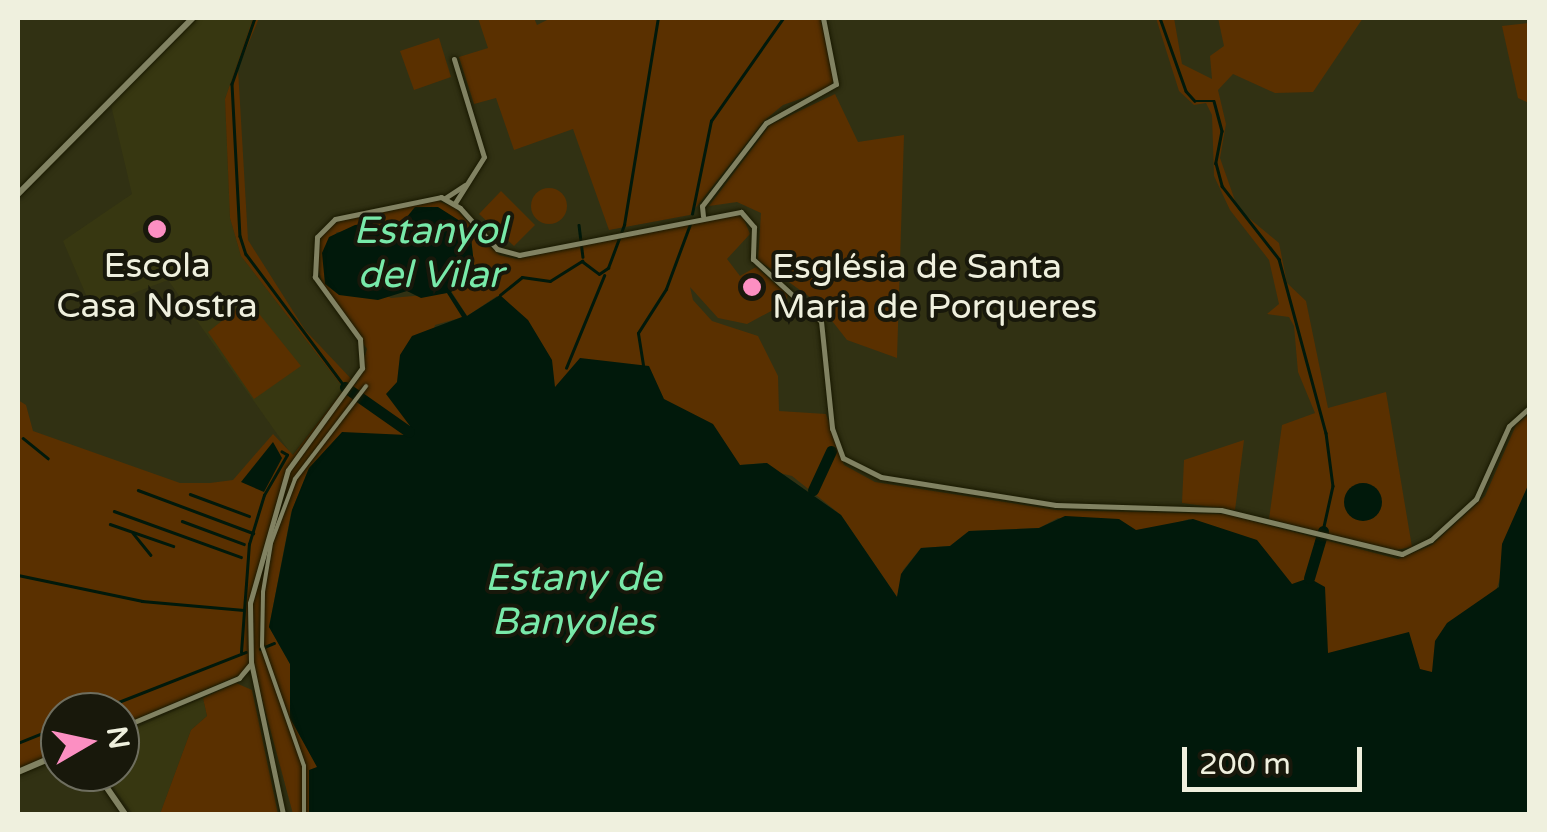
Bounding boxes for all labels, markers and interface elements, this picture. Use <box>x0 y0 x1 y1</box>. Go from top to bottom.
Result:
water label: Estanyol del Vilar <box>353 209 507 298</box>
marker: Escola Casa Nostra <box>146 218 168 240</box>
place label: Escola Casa Nostra <box>56 245 258 327</box>
place label: Església de Santa Maria de Porqueres <box>772 246 1097 328</box>
marker: Església de Santa Maria de Porqueres <box>741 276 763 298</box>
water label: Estany de Banyoles <box>485 556 661 646</box>
north arrow <box>40 692 140 792</box>
text: N <box>99 724 136 751</box>
scale bar <box>1187 727 1367 789</box>
text: 200 m <box>1199 746 1291 783</box>

